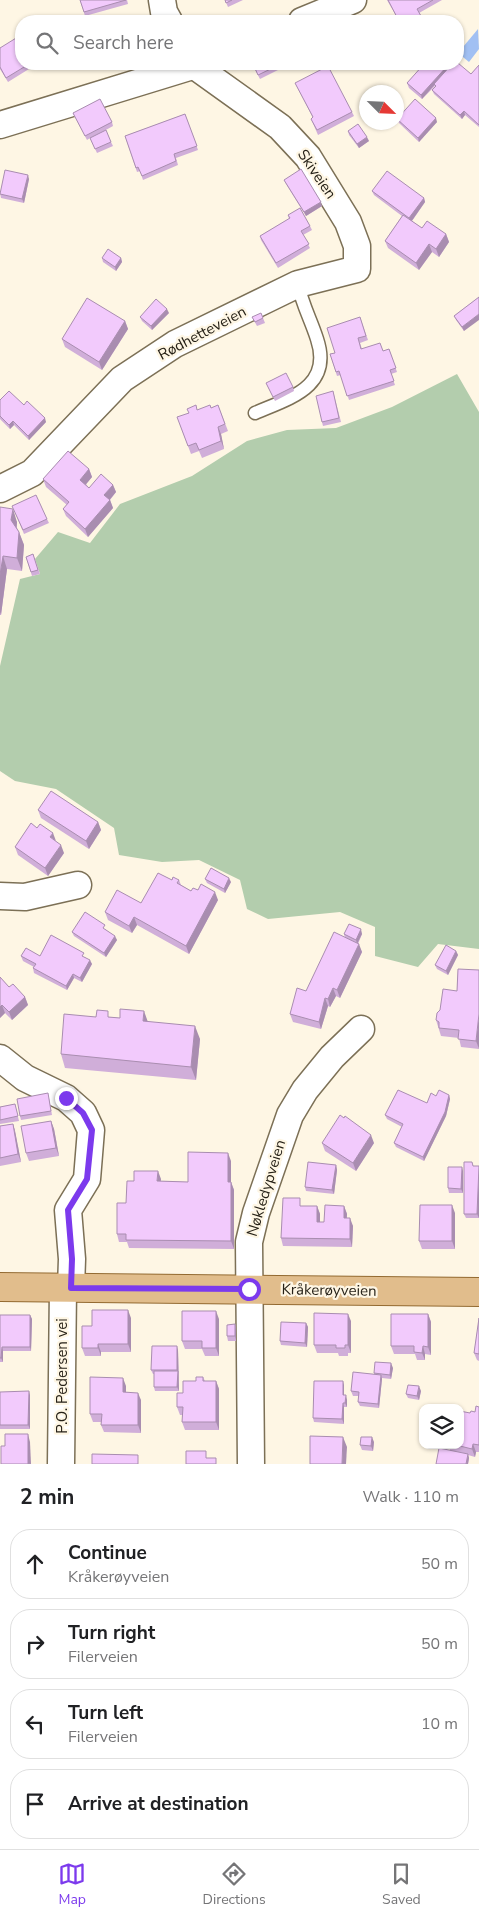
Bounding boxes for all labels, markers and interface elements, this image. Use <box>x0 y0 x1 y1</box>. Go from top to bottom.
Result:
search box <box>15 15 464 70</box>
icon: search <box>33 29 61 57</box>
text: Search here <box>73 30 174 56</box>
north arrow <box>359 85 404 130</box>
street label: Skiveien <box>293 145 341 203</box>
street label: Rødhetteveien <box>154 301 250 365</box>
route end <box>55 1087 78 1110</box>
street label: Nøkledypveien <box>242 1137 290 1239</box>
route start <box>238 1278 261 1301</box>
street label: Kråkerøyveien <box>281 1279 377 1301</box>
street label: P.O. Pedersen vei <box>52 1318 72 1434</box>
map controls <box>419 1404 464 1449</box>
button: layers <box>419 1404 464 1449</box>
text: 2 min <box>20 1483 74 1511</box>
text: Walk · 110 m <box>363 1486 459 1508</box>
text: Continue <box>68 1540 147 1566</box>
icon: ahead <box>21 1550 49 1578</box>
text: 50 m <box>421 1553 458 1575</box>
text: Kråkerøyveien <box>68 1566 169 1588</box>
text: Turn right <box>68 1620 155 1646</box>
icon: right <box>21 1630 49 1658</box>
text: 50 m <box>421 1633 458 1655</box>
text: Filerveien <box>68 1646 138 1668</box>
text: Turn left <box>68 1700 143 1726</box>
icon: left <box>21 1710 49 1738</box>
text: 10 m <box>421 1713 458 1735</box>
text: Filerveien <box>68 1726 138 1748</box>
icon: arrive <box>21 1790 49 1818</box>
text: Arrive at destination <box>68 1791 249 1817</box>
tab: Map <box>58 1860 86 1909</box>
tab: Directions <box>203 1860 266 1909</box>
tab: Saved <box>382 1860 421 1909</box>

